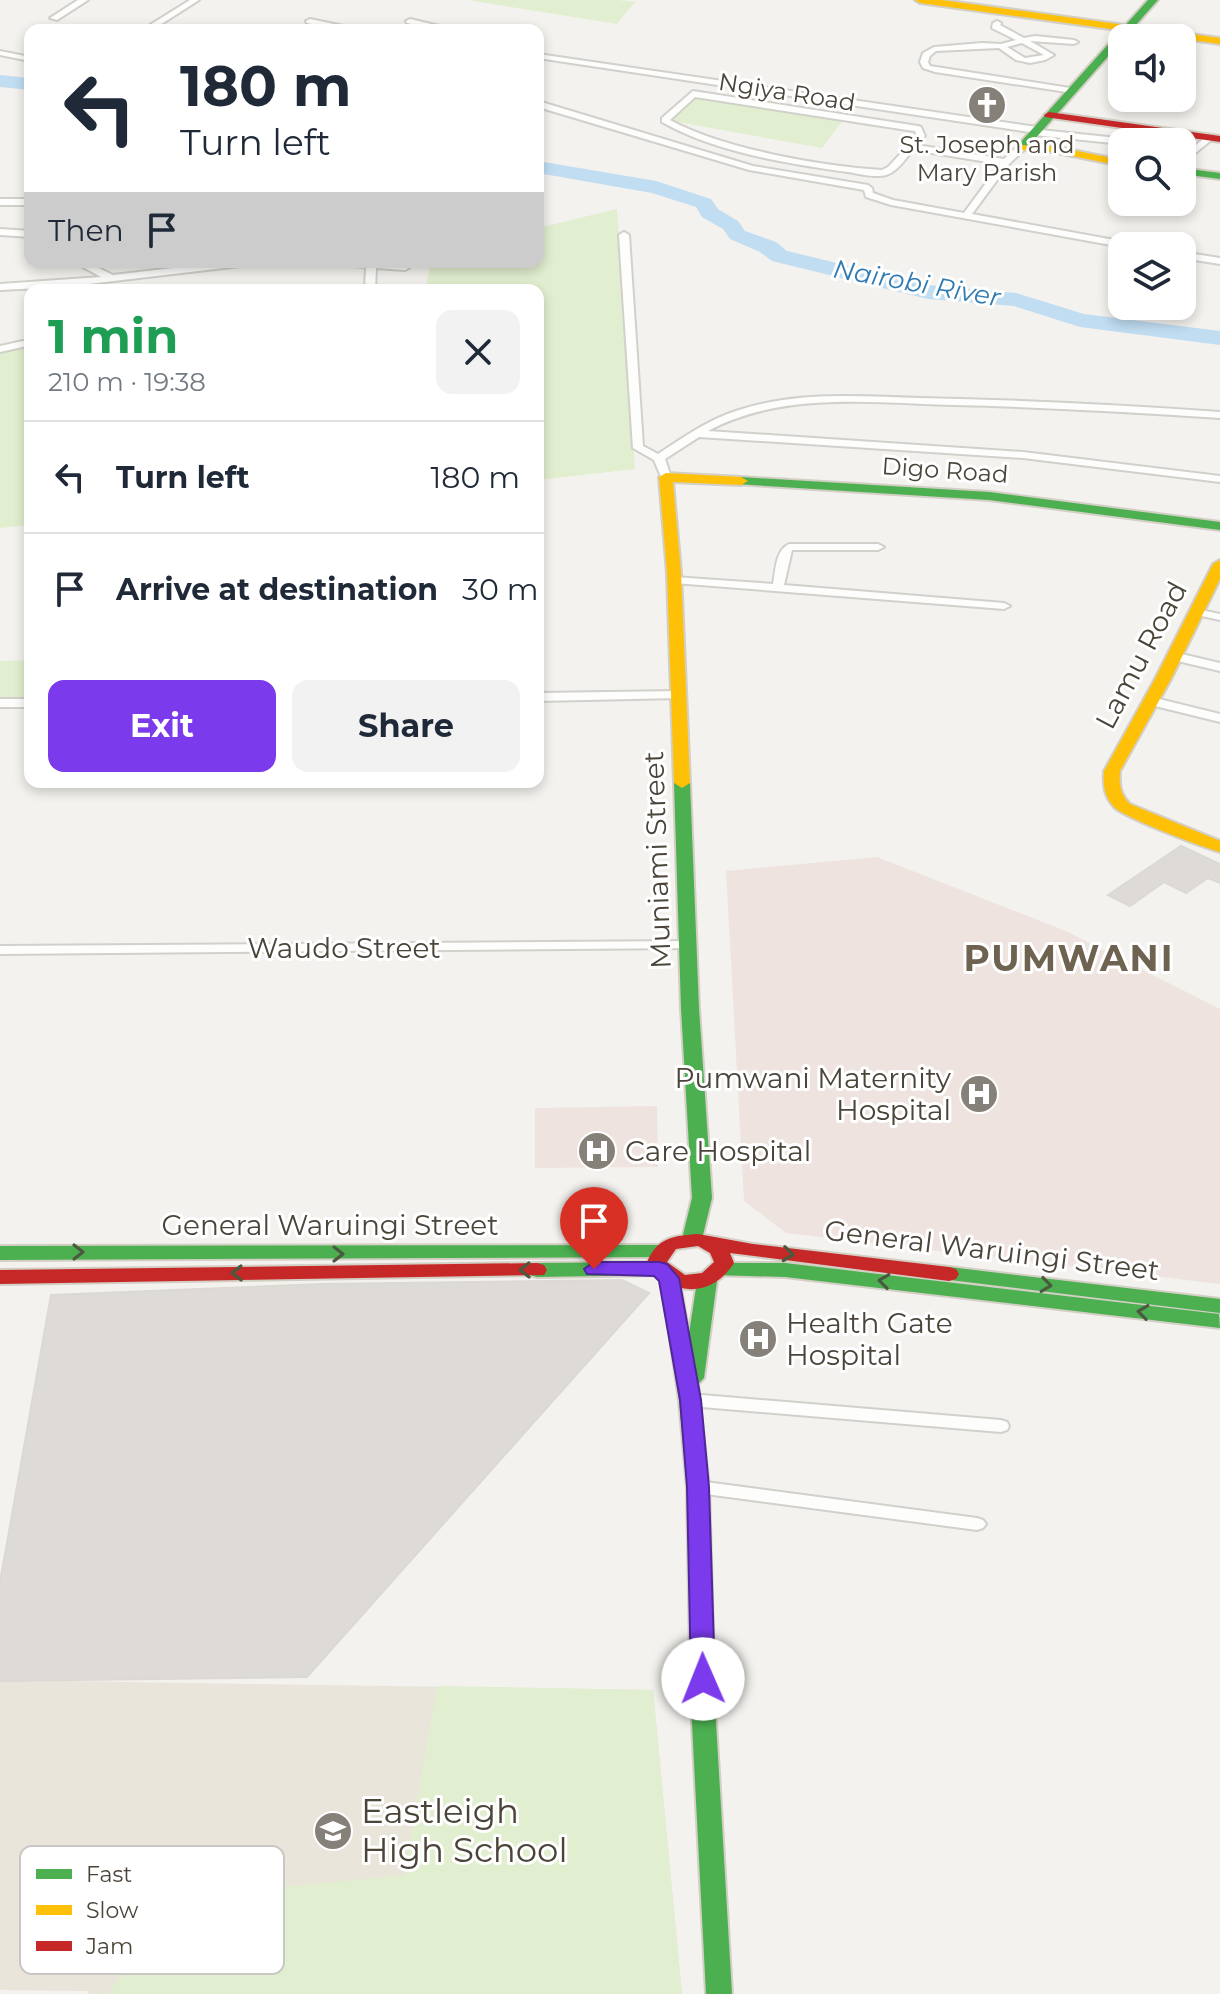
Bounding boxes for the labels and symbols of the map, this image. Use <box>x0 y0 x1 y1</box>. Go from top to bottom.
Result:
street label: Ngiya Road <box>717 67 857 117</box>
church icon: St. Joseph and Mary Parish <box>966 84 1008 126</box>
place label: St. Joseph and Mary Parish <box>900 130 1074 187</box>
water label: Nairobi River <box>831 253 1004 314</box>
street label: Digo Road <box>881 451 1009 489</box>
street label: Lamu Road <box>1088 575 1194 735</box>
street label: Muniami Street <box>636 751 678 969</box>
street label: Waudo Street <box>247 931 441 965</box>
district label: PUMWANI <box>963 936 1175 980</box>
place label: Pumwani Maternity Hospital <box>674 1061 952 1127</box>
hospital icon: Pumwani Maternity Hospital <box>958 1073 1000 1115</box>
hospital icon: Care Hospital <box>576 1130 618 1172</box>
place label: Care Hospital <box>625 1134 811 1168</box>
pin <box>560 1187 628 1269</box>
street label: General Waruingi Street <box>161 1208 499 1242</box>
street label: General Waruingi Street <box>823 1213 1161 1287</box>
one-way arrow <box>72 1243 85 1261</box>
one-way arrow <box>332 1245 345 1262</box>
one-way arrow <box>781 1246 794 1263</box>
one-way arrow <box>518 1261 531 1279</box>
one-way arrow <box>230 1265 243 1282</box>
one-way arrow <box>877 1273 890 1290</box>
one-way arrow <box>1040 1276 1053 1293</box>
one-way arrow <box>1136 1304 1149 1321</box>
place label: Health Gate Hospital <box>786 1306 953 1372</box>
hospital icon: Health Gate Hospital <box>737 1318 779 1360</box>
position arrow <box>661 1637 745 1721</box>
place label: Eastleigh High School <box>361 1790 568 1871</box>
school or university icon: Eastleigh High School <box>312 1810 354 1852</box>
legend <box>20 1846 284 1974</box>
text: Fast <box>86 1861 132 1888</box>
text: Slow <box>86 1897 139 1924</box>
text: Jam <box>85 1933 133 1960</box>

